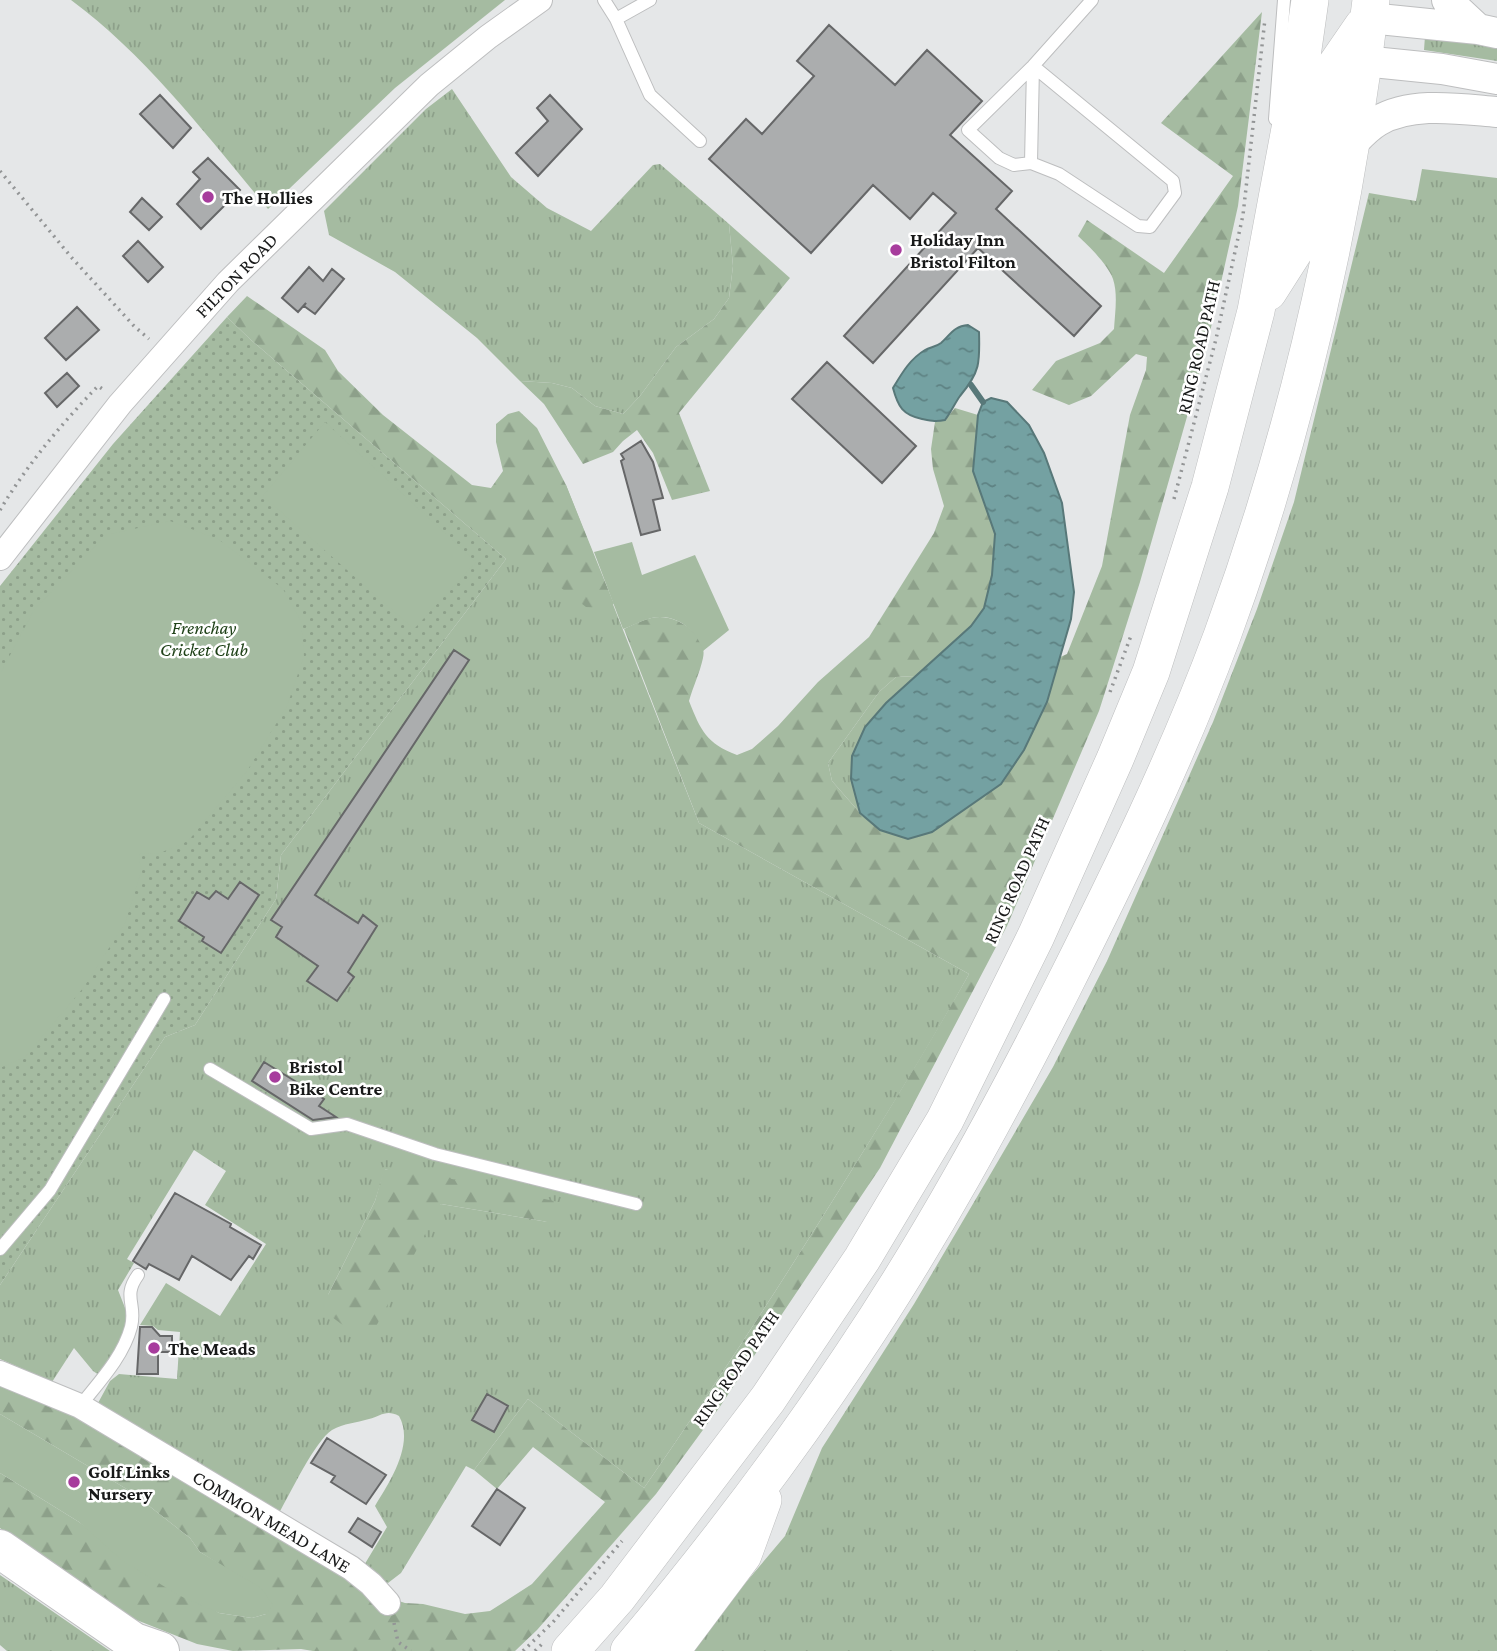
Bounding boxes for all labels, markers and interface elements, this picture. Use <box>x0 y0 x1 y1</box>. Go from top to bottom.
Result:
place label: The Hollies <box>222 187 313 208</box>
marker: The Hollies <box>200 189 216 205</box>
street label: FILTON ROAD <box>191 229 282 322</box>
place label: Holiday Inn Bristol Filton <box>910 229 1016 272</box>
marker: Holiday Inn Bristol Filton <box>888 242 904 258</box>
street label: RING ROAD PATH <box>1173 278 1224 416</box>
park label: Frenchay Cricket Club <box>160 617 248 660</box>
street label: RING ROAD PATH <box>979 814 1054 947</box>
place label: Bristol Bike Centre <box>289 1056 382 1099</box>
marker: Bristol Bike Centre <box>267 1069 283 1085</box>
street label: RING ROAD PATH <box>688 1306 783 1430</box>
place label: The Meads <box>168 1338 256 1359</box>
marker: The Meads <box>146 1340 162 1356</box>
place label: Golf Links Nursery <box>88 1461 170 1504</box>
street label: COMMON MEAD LANE <box>189 1466 354 1577</box>
marker: Golf Links Nursery <box>66 1474 82 1490</box>

